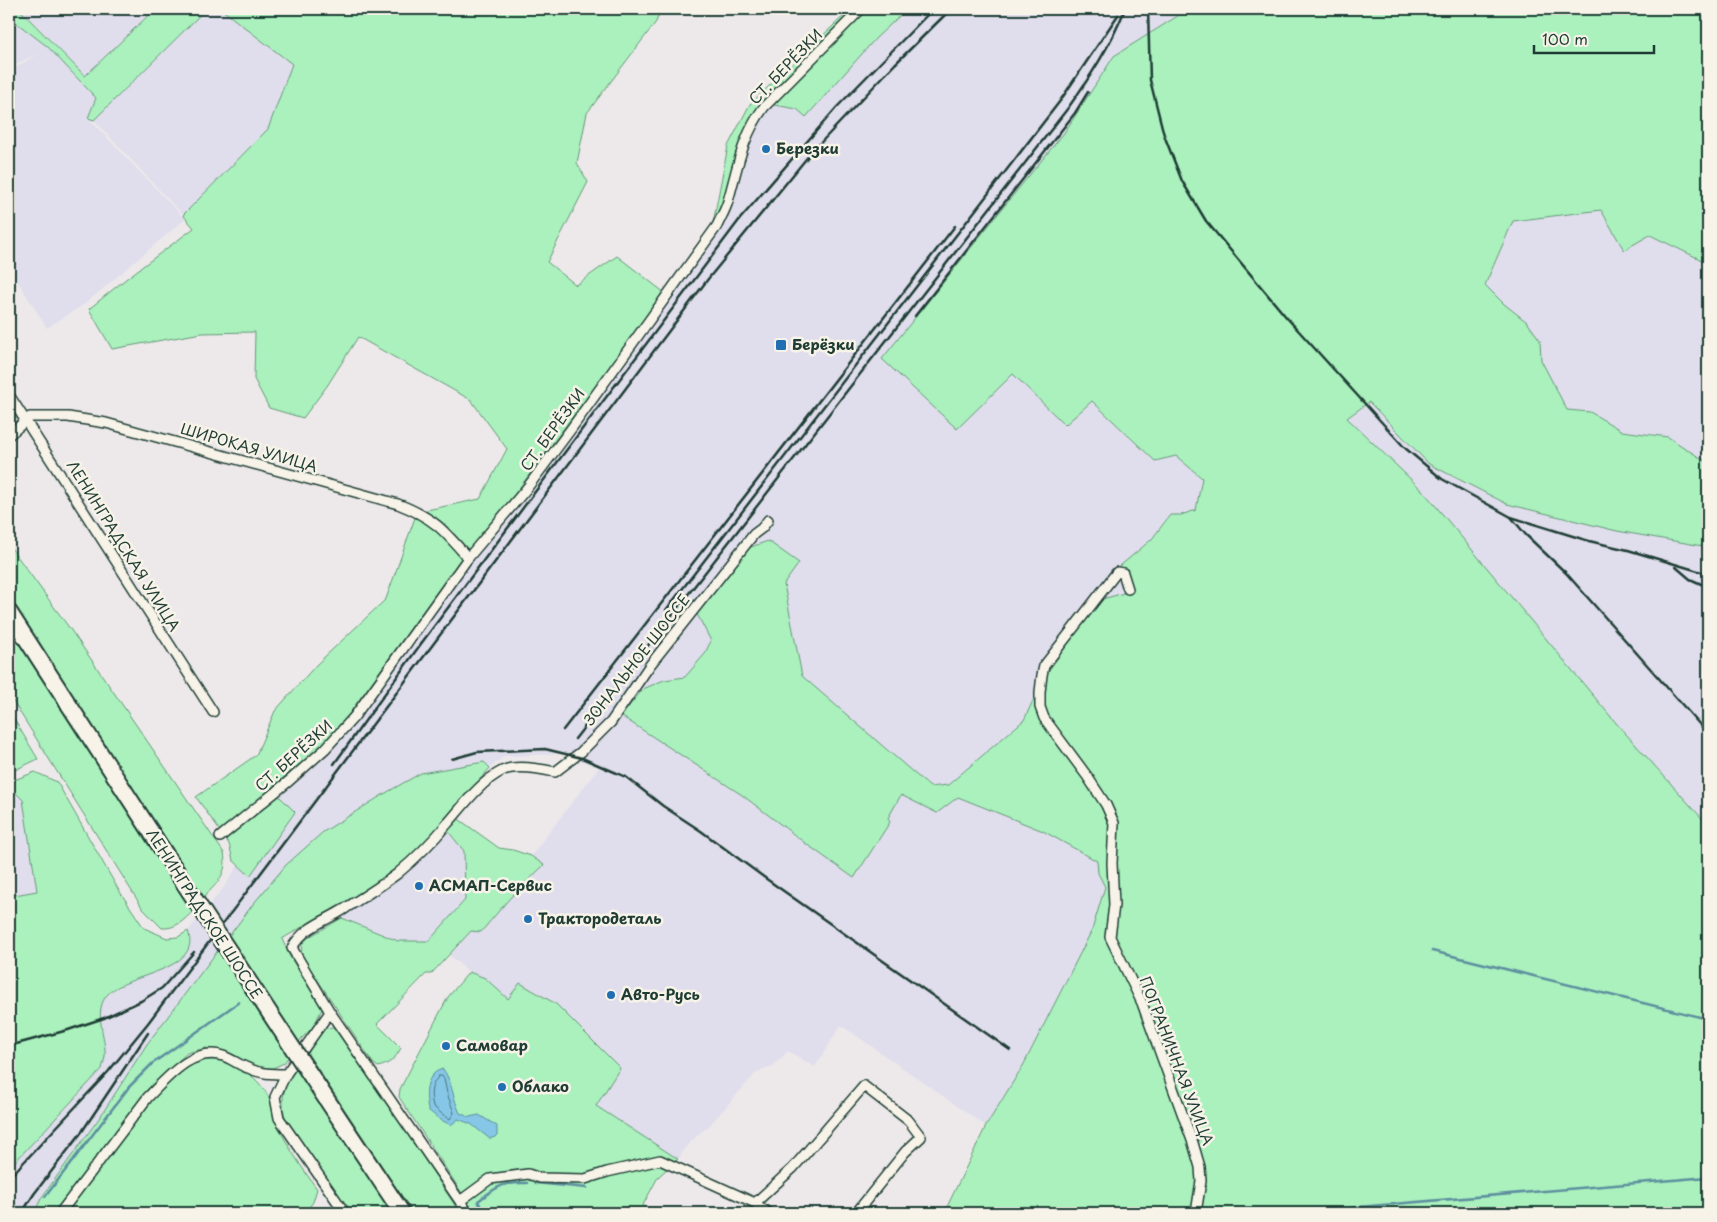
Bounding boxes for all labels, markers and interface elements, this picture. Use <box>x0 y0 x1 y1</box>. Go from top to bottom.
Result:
scale bar <box>1534 22 1654 54</box>
street label: СТ. БЕРЁЗКИ <box>743 23 827 109</box>
text: 100 m <box>1542 27 1588 50</box>
place label: Березки <box>776 136 839 159</box>
marker: Березки <box>760 143 772 155</box>
place label: Берёзки <box>792 332 855 355</box>
marker: Берёзки <box>774 338 788 352</box>
street label: СТ. БЕРЁЗКИ <box>514 383 590 475</box>
street label: ШИРОКАЯ УЛИЦА <box>178 416 321 477</box>
street label: ЛЕНИНГРАДСКАЯ УЛИЦА <box>62 455 187 635</box>
street label: ЗОНАЛЬНОЕ ШОССЕ <box>577 589 694 730</box>
street label: СТ. БЕРЁЗКИ <box>249 714 337 796</box>
street label: ЛЕНИНГРАДСКОЕ ШОССЕ <box>141 824 269 1003</box>
place label: АСМАП-Сервис <box>429 873 552 896</box>
marker: АСМАП-Сервис <box>413 880 425 892</box>
place label: Трактородеталь <box>538 906 662 929</box>
marker: Трактородеталь <box>522 913 534 925</box>
street label: ПОГРАНИЧНАЯ УЛИЦА <box>1134 973 1220 1148</box>
place label: Авто-Русь <box>621 982 700 1005</box>
marker: Авто-Русь <box>605 989 617 1001</box>
place label: Самовар <box>456 1033 528 1056</box>
marker: Самовар <box>440 1040 452 1052</box>
place label: Облако <box>512 1074 569 1097</box>
marker: Облако <box>496 1081 508 1093</box>

